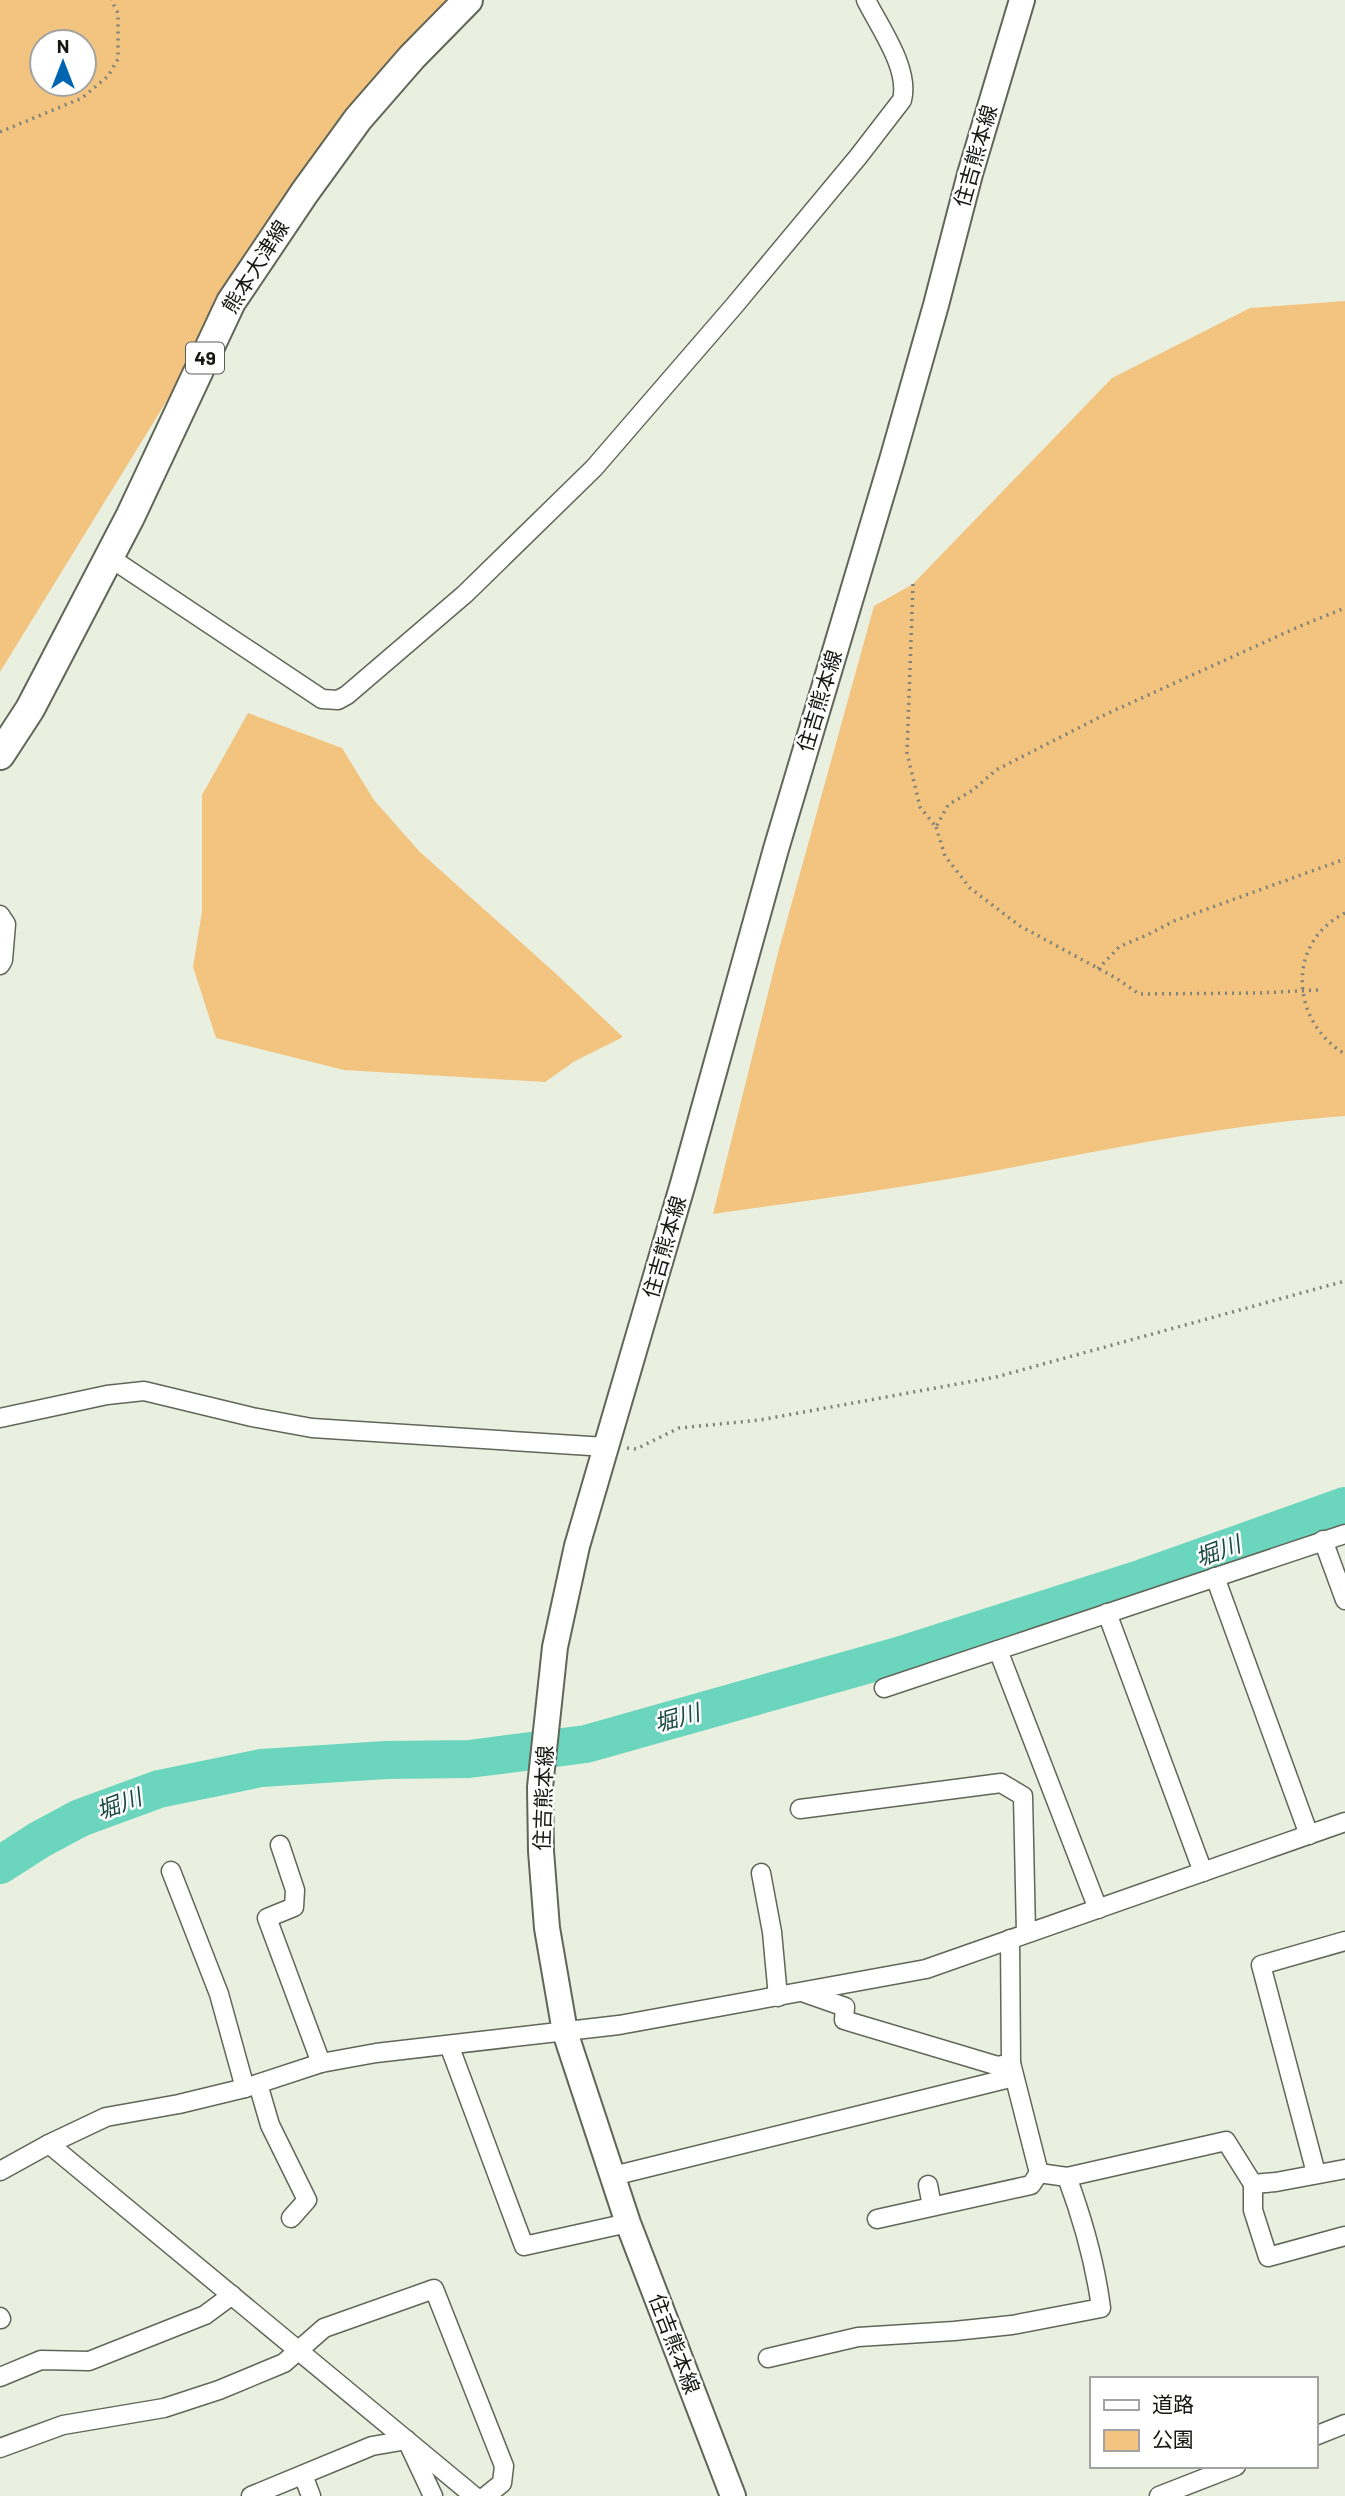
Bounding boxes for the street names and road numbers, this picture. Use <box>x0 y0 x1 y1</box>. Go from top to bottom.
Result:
street label: 住吉熊本線 <box>948 102 1001 209</box>
street label: 熊本大津線 <box>216 215 293 317</box>
road number: 49 <box>186 342 224 374</box>
street label: 住吉熊本線 <box>791 647 846 754</box>
street label: 住吉熊本線 <box>637 1193 690 1300</box>
street label: 住吉熊本線 <box>528 1745 557 1851</box>
street label: 住吉熊本線 <box>645 2290 706 2397</box>

